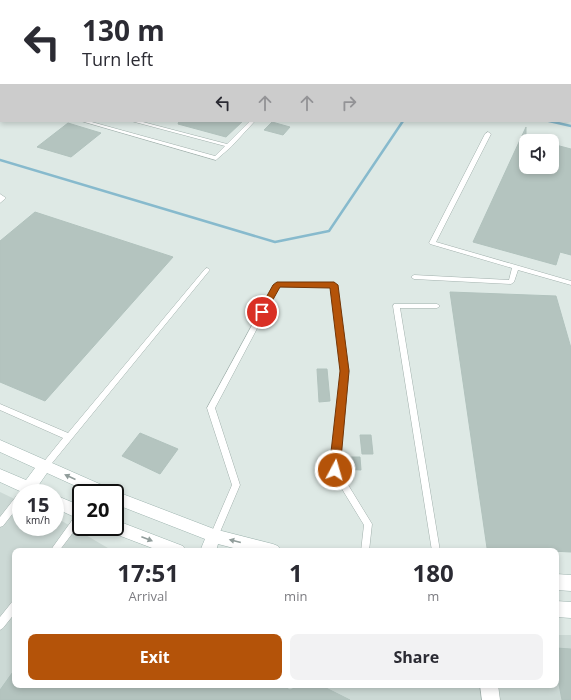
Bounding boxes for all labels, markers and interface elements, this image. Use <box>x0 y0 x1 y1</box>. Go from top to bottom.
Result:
text: 130 m <box>82 11 165 49</box>
icon: left <box>16 16 68 68</box>
text: Turn left <box>82 47 153 71</box>
icon: left <box>212 92 234 114</box>
icon: ahead <box>254 92 276 114</box>
icon: ahead <box>296 92 318 114</box>
icon: right <box>338 92 360 114</box>
map controls <box>519 134 559 174</box>
button: sound <box>519 134 559 174</box>
pin <box>245 295 279 329</box>
icon: arrive <box>251 301 273 323</box>
position arrow <box>314 449 356 491</box>
one-way arrow <box>64 474 75 480</box>
speed limit sign: 20 <box>72 484 124 536</box>
text: 15 <box>27 491 49 518</box>
text: km/h <box>26 513 50 527</box>
one-way arrow <box>141 536 153 542</box>
one-way arrow <box>229 538 241 544</box>
text: 17:51 <box>117 556 179 589</box>
text: 1 <box>289 556 303 589</box>
text: 180 <box>413 556 454 589</box>
text: Arrival <box>128 587 168 605</box>
text: min <box>284 587 307 605</box>
text: m <box>427 587 439 605</box>
button: Exit <box>28 634 282 680</box>
button: Share <box>290 634 543 680</box>

